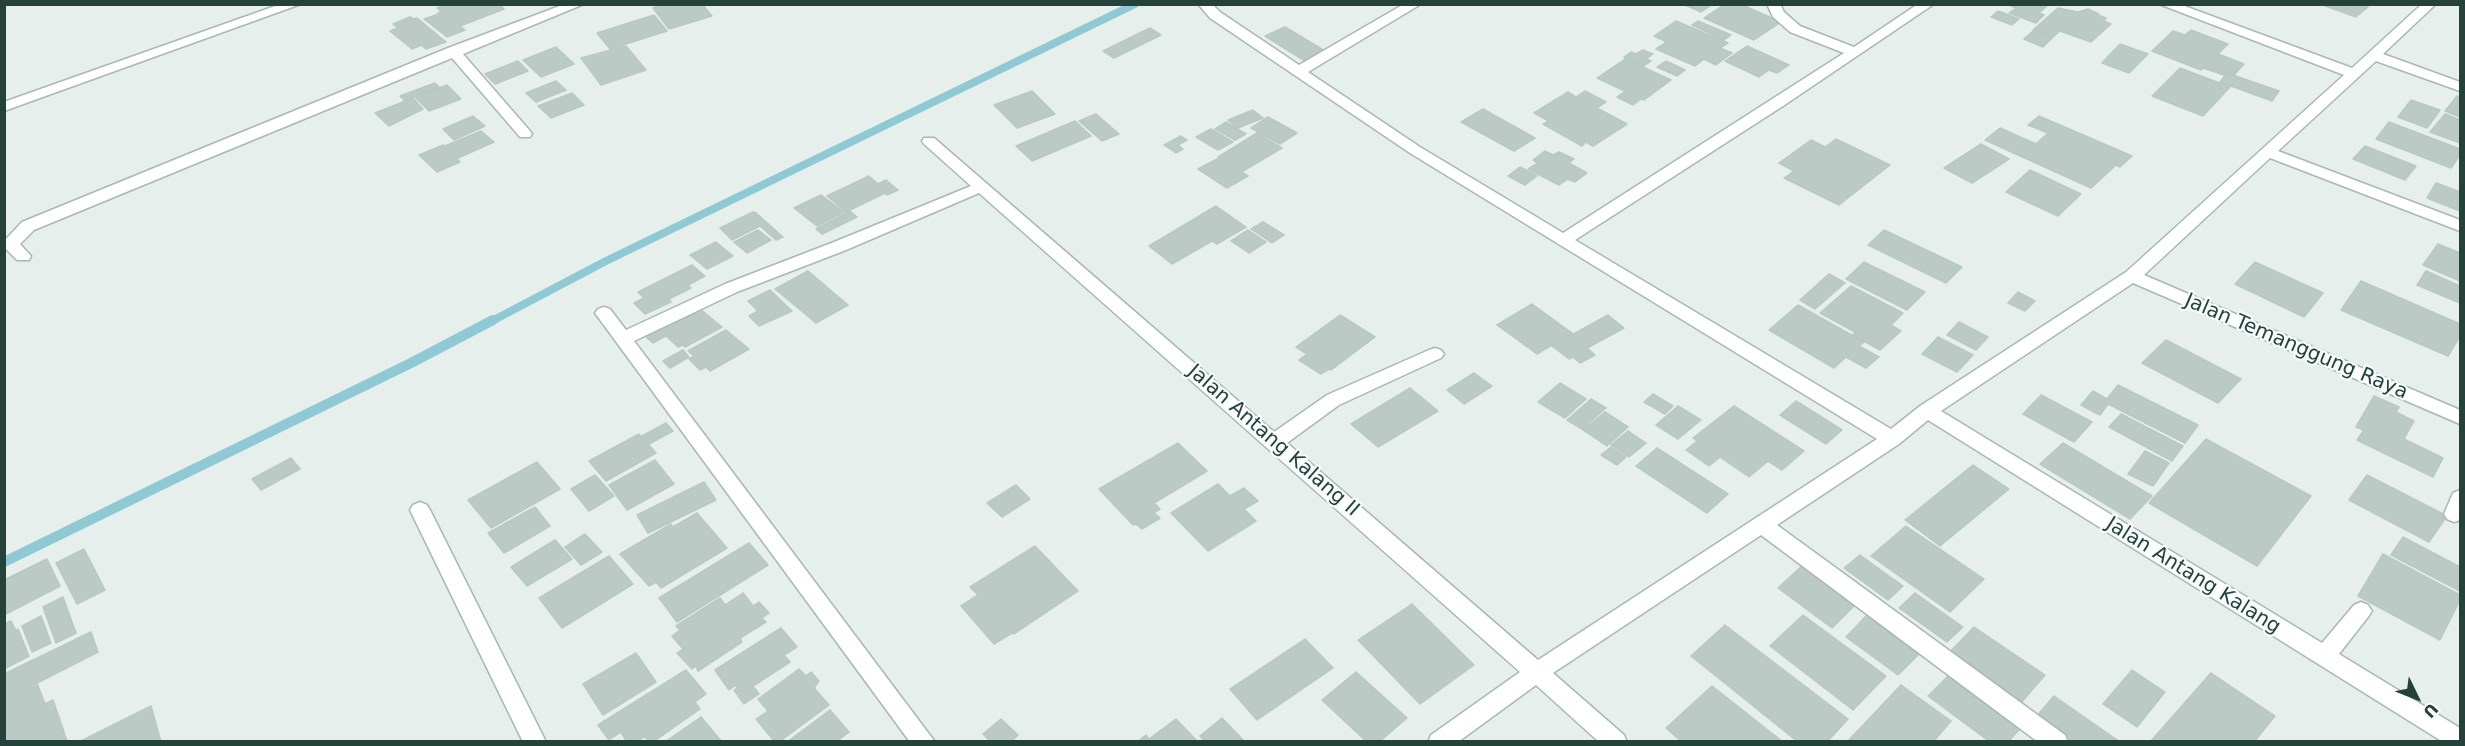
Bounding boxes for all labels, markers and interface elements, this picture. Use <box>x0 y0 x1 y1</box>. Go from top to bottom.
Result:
street label: Jalan Temanggung Raya <box>2181 289 2411 405</box>
street label: Jalan Antang Kalang II <box>1182 360 1364 522</box>
street label: Jalan Antang Kalang <box>2101 512 2285 640</box>
north arrow <box>2387 668 2447 728</box>
text: U <box>2419 699 2442 722</box>

